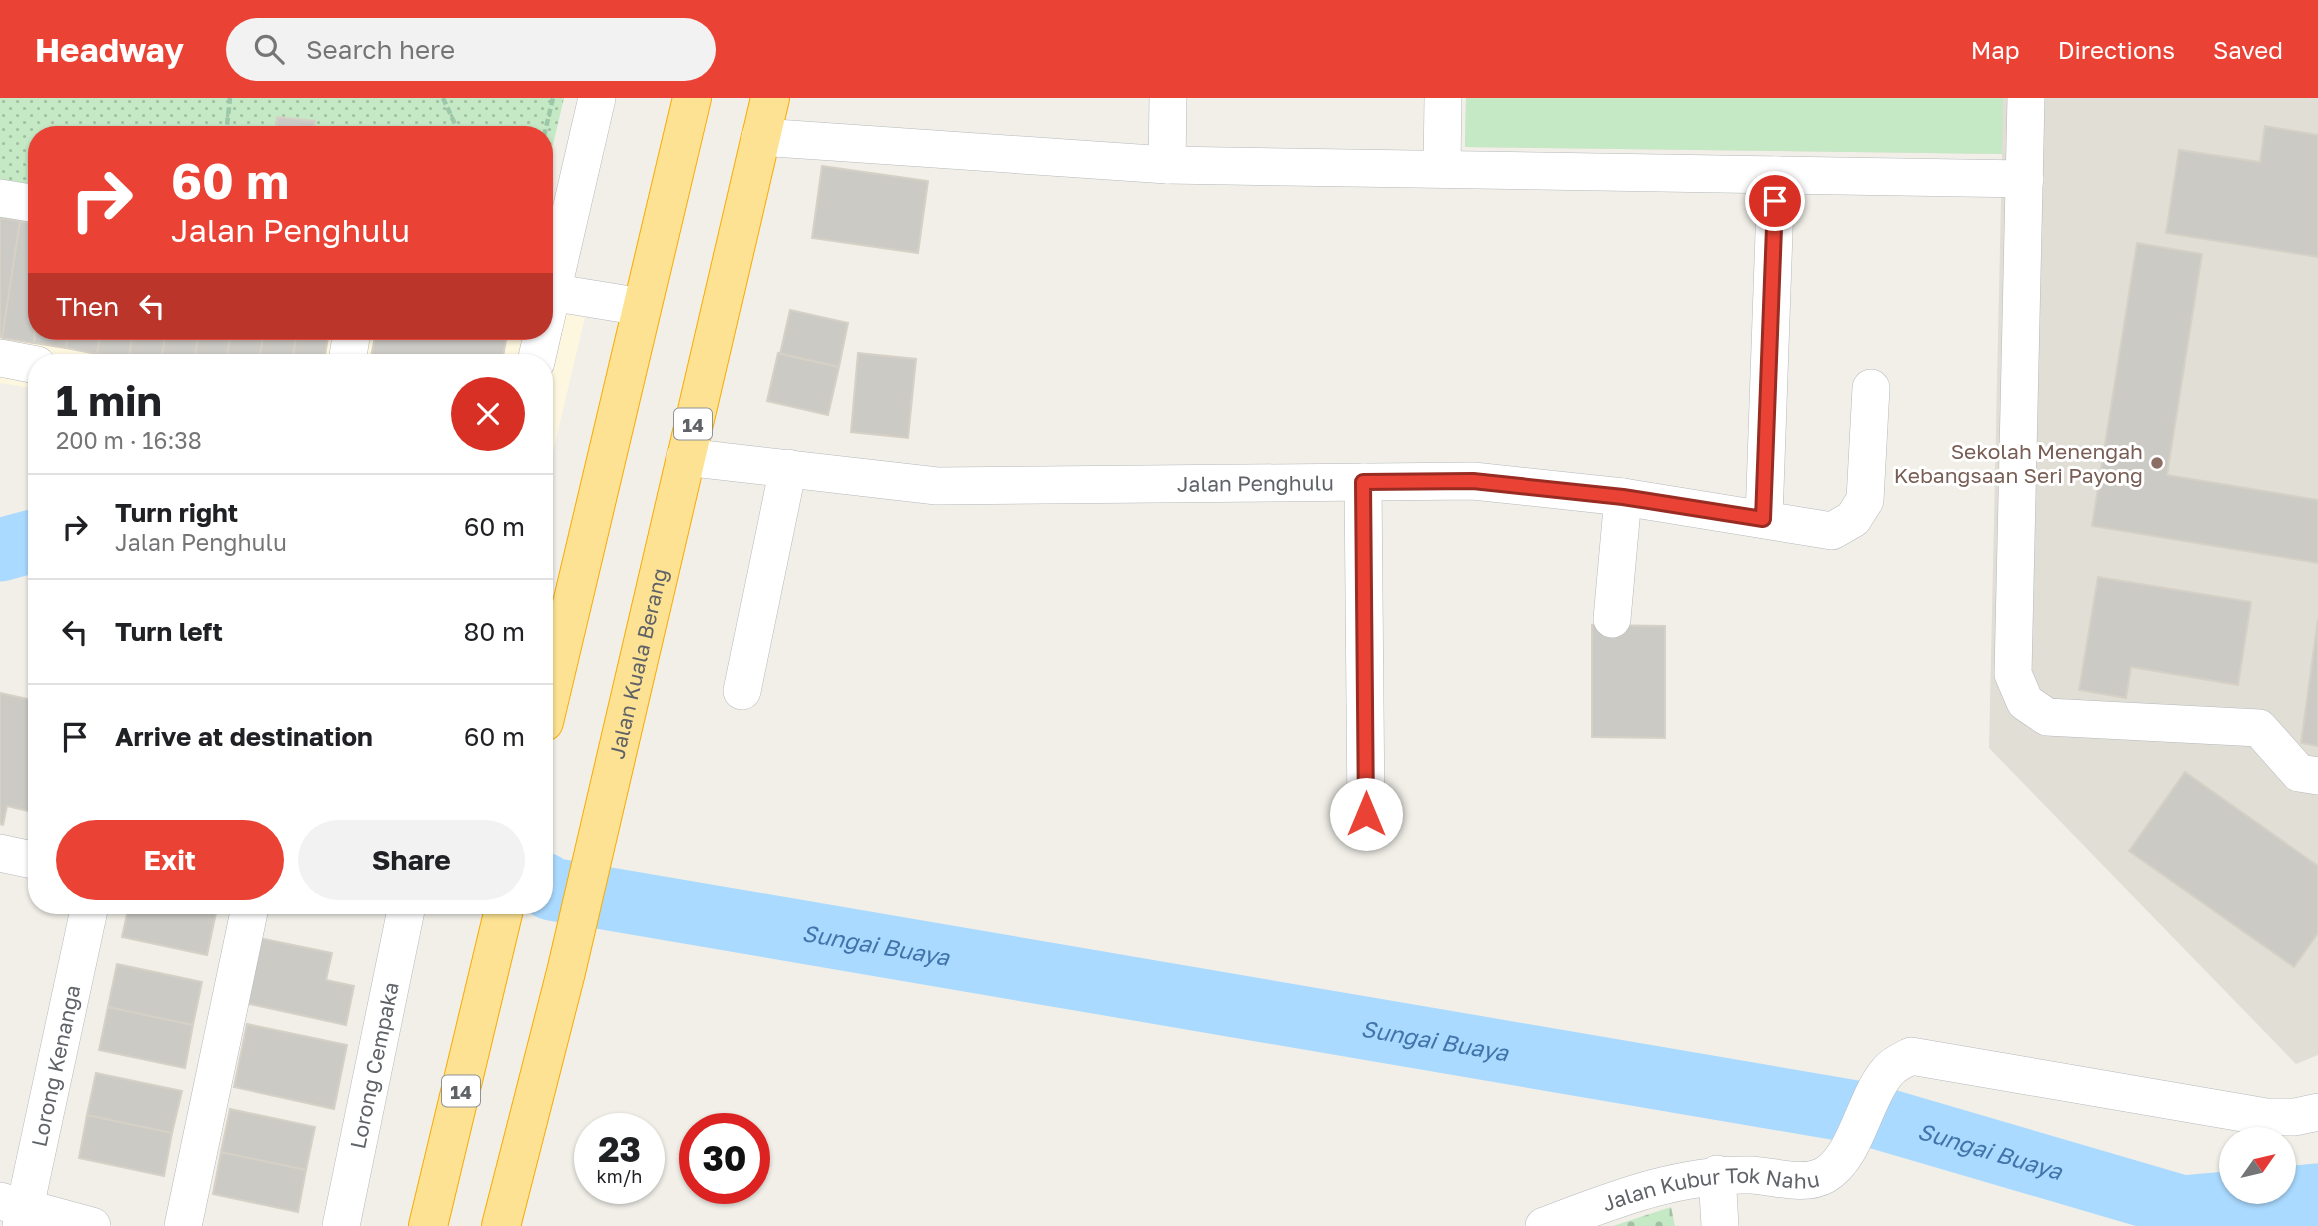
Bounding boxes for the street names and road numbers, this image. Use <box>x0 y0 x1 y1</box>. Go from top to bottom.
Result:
road number: 14 <box>674 408 712 440</box>
street label: Jalan Penghulu <box>1177 469 1334 497</box>
street label: Jalan Kuala Berang <box>603 566 673 761</box>
street label: Lorong Cempaka <box>344 980 404 1151</box>
street label: Lorong Kenanga <box>25 982 85 1149</box>
road number: 14 <box>442 1076 480 1107</box>
street label: Jalan Kubur Tok Nahu <box>1599 1162 1822 1216</box>

